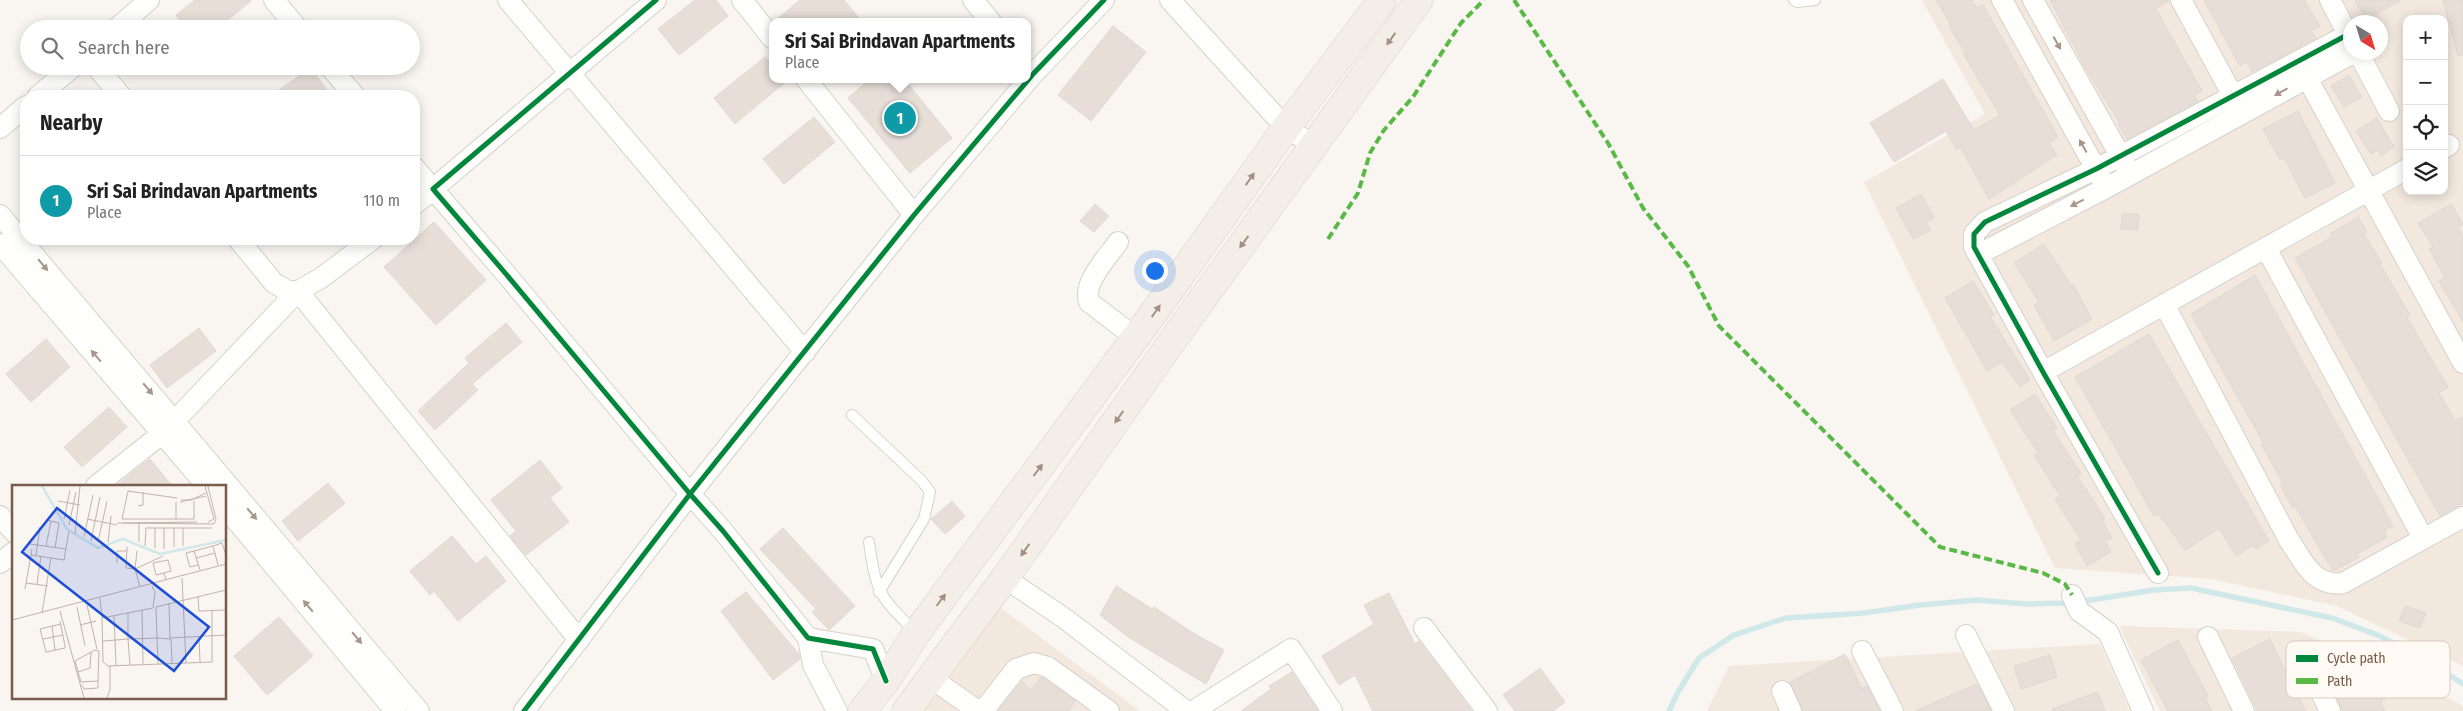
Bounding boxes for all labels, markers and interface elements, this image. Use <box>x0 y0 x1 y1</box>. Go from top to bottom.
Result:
north arrow <box>2343 15 2388 60</box>
map controls <box>2403 15 2448 195</box>
button: + <box>2403 15 2448 60</box>
popup <box>769 18 1031 83</box>
search box <box>20 20 420 75</box>
text: Sri Sai Brindavan Apartments <box>785 30 1015 53</box>
one-way arrow <box>1386 33 1396 46</box>
icon: search <box>38 34 66 62</box>
one-way arrow <box>2053 35 2061 50</box>
text: Search here <box>78 36 170 59</box>
text: Place <box>785 53 819 72</box>
button: − <box>2403 60 2448 105</box>
one-way arrow <box>2274 88 2289 96</box>
pin: 1 <box>884 99 916 137</box>
button: locate <box>2403 105 2448 150</box>
text: Nearby <box>40 110 102 136</box>
one-way arrow <box>2079 138 2087 153</box>
button: layers <box>2403 150 2448 195</box>
one-way arrow <box>1245 172 1255 186</box>
text: Sri Sai Brindavan Apartments <box>87 180 317 203</box>
text: 1 <box>53 191 59 210</box>
text: 110 m <box>363 191 400 210</box>
one-way arrow <box>2070 199 2084 207</box>
text: Place <box>87 203 122 222</box>
one-way arrow <box>1239 235 1250 248</box>
your location <box>1142 258 1168 284</box>
one-way arrow <box>37 259 48 272</box>
one-way arrow <box>1151 304 1161 318</box>
one-way arrow <box>91 349 102 362</box>
one-way arrow <box>142 383 153 396</box>
one-way arrow <box>1114 410 1124 424</box>
one-way arrow <box>1033 463 1043 477</box>
inset map <box>12 485 226 698</box>
one-way arrow <box>247 507 258 520</box>
one-way arrow <box>1020 543 1030 556</box>
one-way arrow <box>936 593 946 607</box>
one-way arrow <box>302 601 314 613</box>
one-way arrow <box>351 632 362 644</box>
legend <box>2286 641 2450 698</box>
text: Cycle path <box>2327 650 2386 667</box>
text: Path <box>2327 673 2352 690</box>

